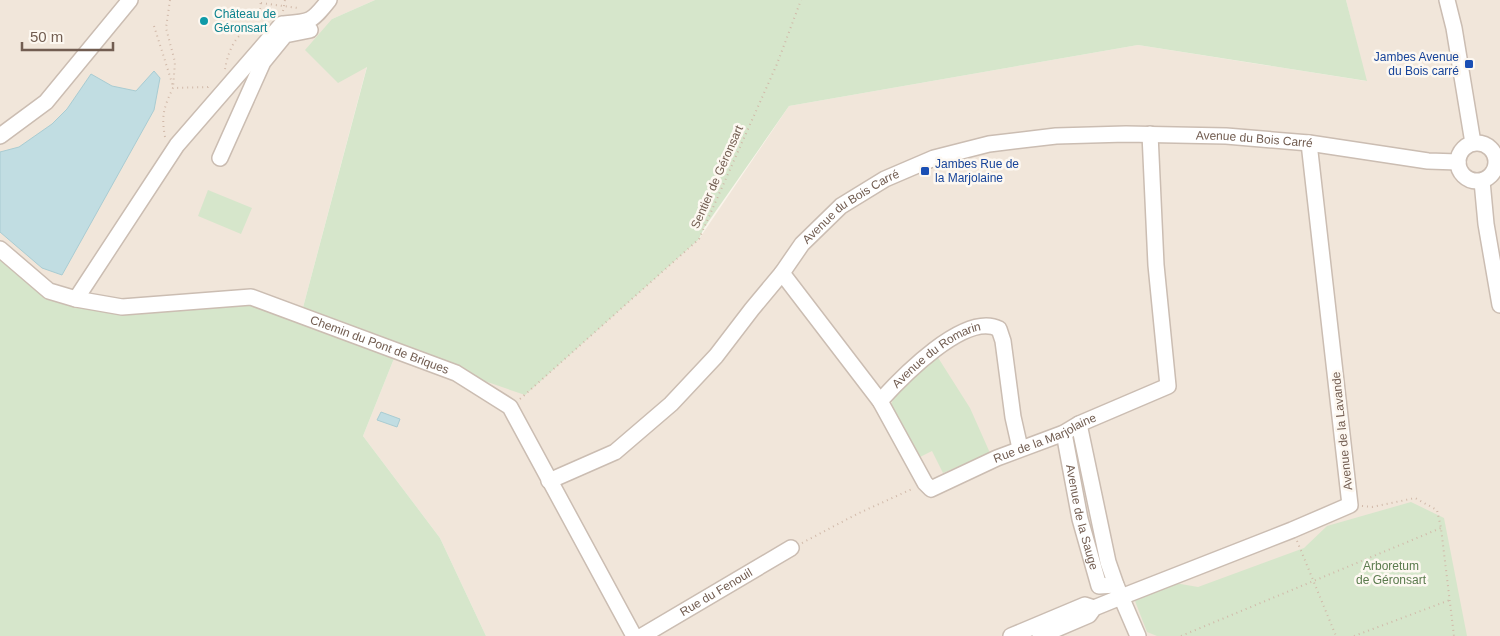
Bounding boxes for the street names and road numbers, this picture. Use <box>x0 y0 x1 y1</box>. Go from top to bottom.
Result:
street label: Sentier de Géronsart <box>688 123 746 231</box>
street label: Avenue du Bois Carré <box>1196 128 1314 151</box>
street label: Avenue du Bois Carré <box>800 167 902 247</box>
street label: Chemin du Pont de Briques <box>308 313 451 377</box>
street label: Avenue du Romarin <box>889 319 982 391</box>
street label: Avenue de la Lavande <box>1329 371 1355 491</box>
street label: Rue de la Marjolaine <box>991 410 1099 466</box>
street label: Avenue de la Sauge <box>1063 463 1101 572</box>
street label: Rue du Fenouil <box>677 566 755 619</box>

